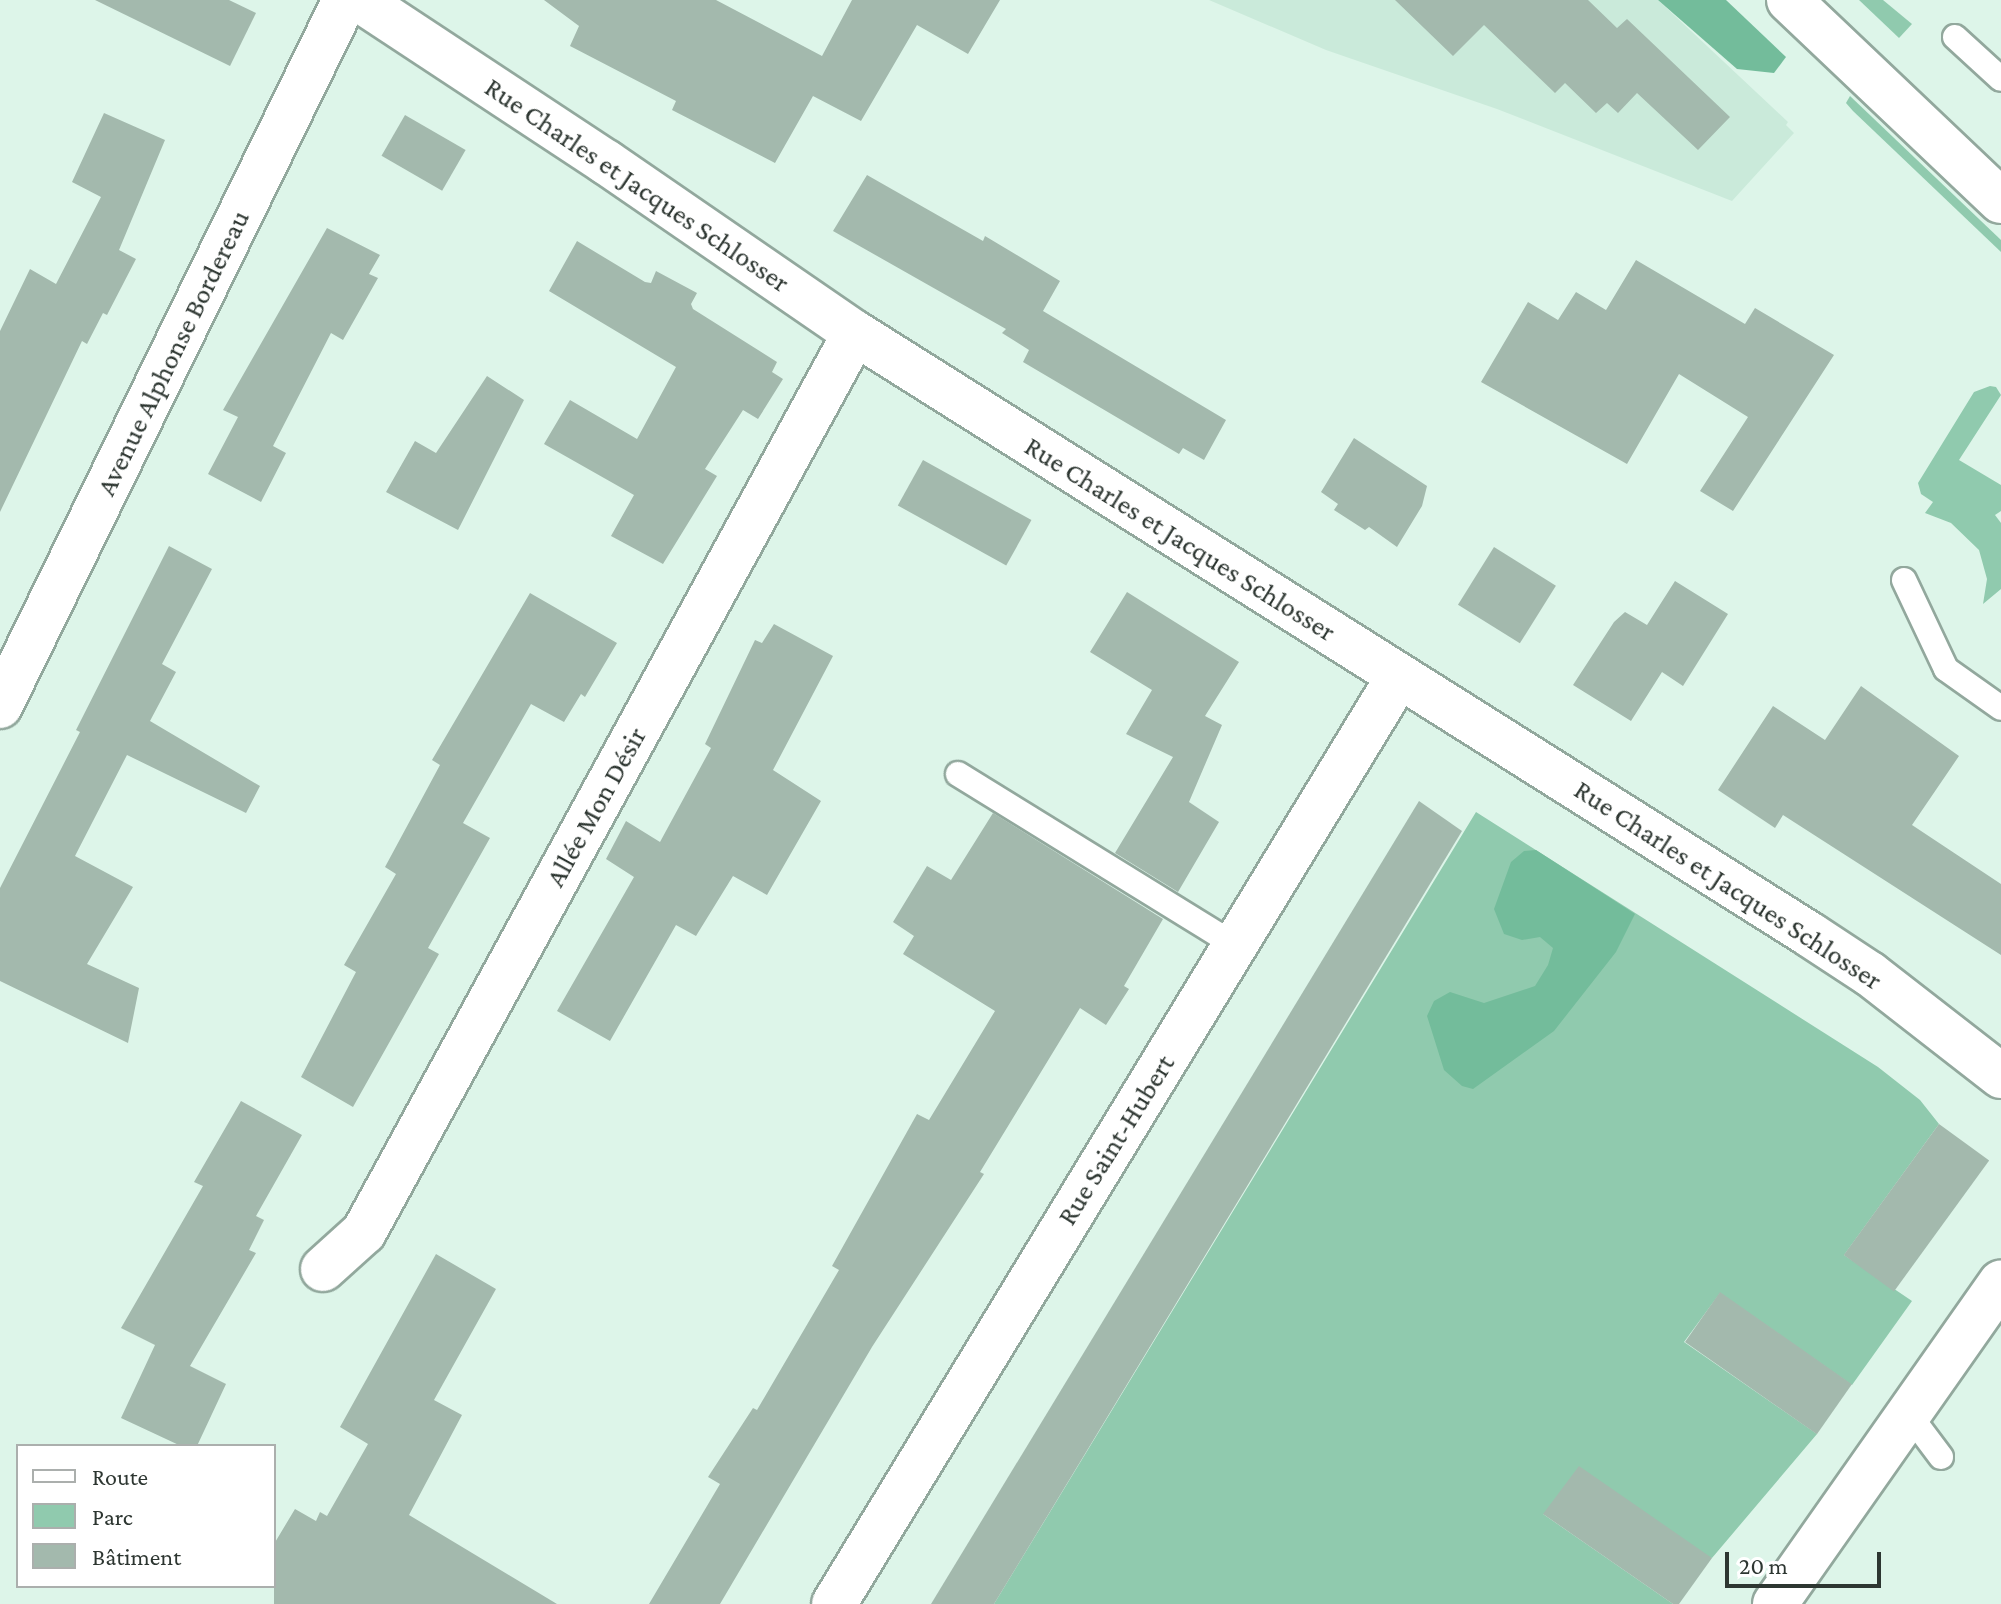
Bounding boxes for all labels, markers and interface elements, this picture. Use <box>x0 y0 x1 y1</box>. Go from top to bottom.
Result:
street label: Rue Charles et Jacques Schlosser <box>478 70 796 300</box>
street label: Avenue Alphonse Bordereau <box>89 205 257 501</box>
street label: Rue Charles et Jacques Schlosser <box>1018 429 1342 649</box>
street label: Allée Mon Désir <box>538 721 654 893</box>
street label: Rue Charles et Jacques Schlosser <box>1568 773 1888 997</box>
street label: Rue Saint-Hubert <box>1050 1049 1182 1231</box>
legend <box>16 1444 276 1588</box>
text: Route <box>92 1463 148 1490</box>
text: Parc <box>92 1503 133 1530</box>
scale bar <box>1729 1536 1885 1586</box>
text: Bâtiment <box>92 1543 181 1570</box>
text: 20 m <box>1739 1552 1788 1579</box>

